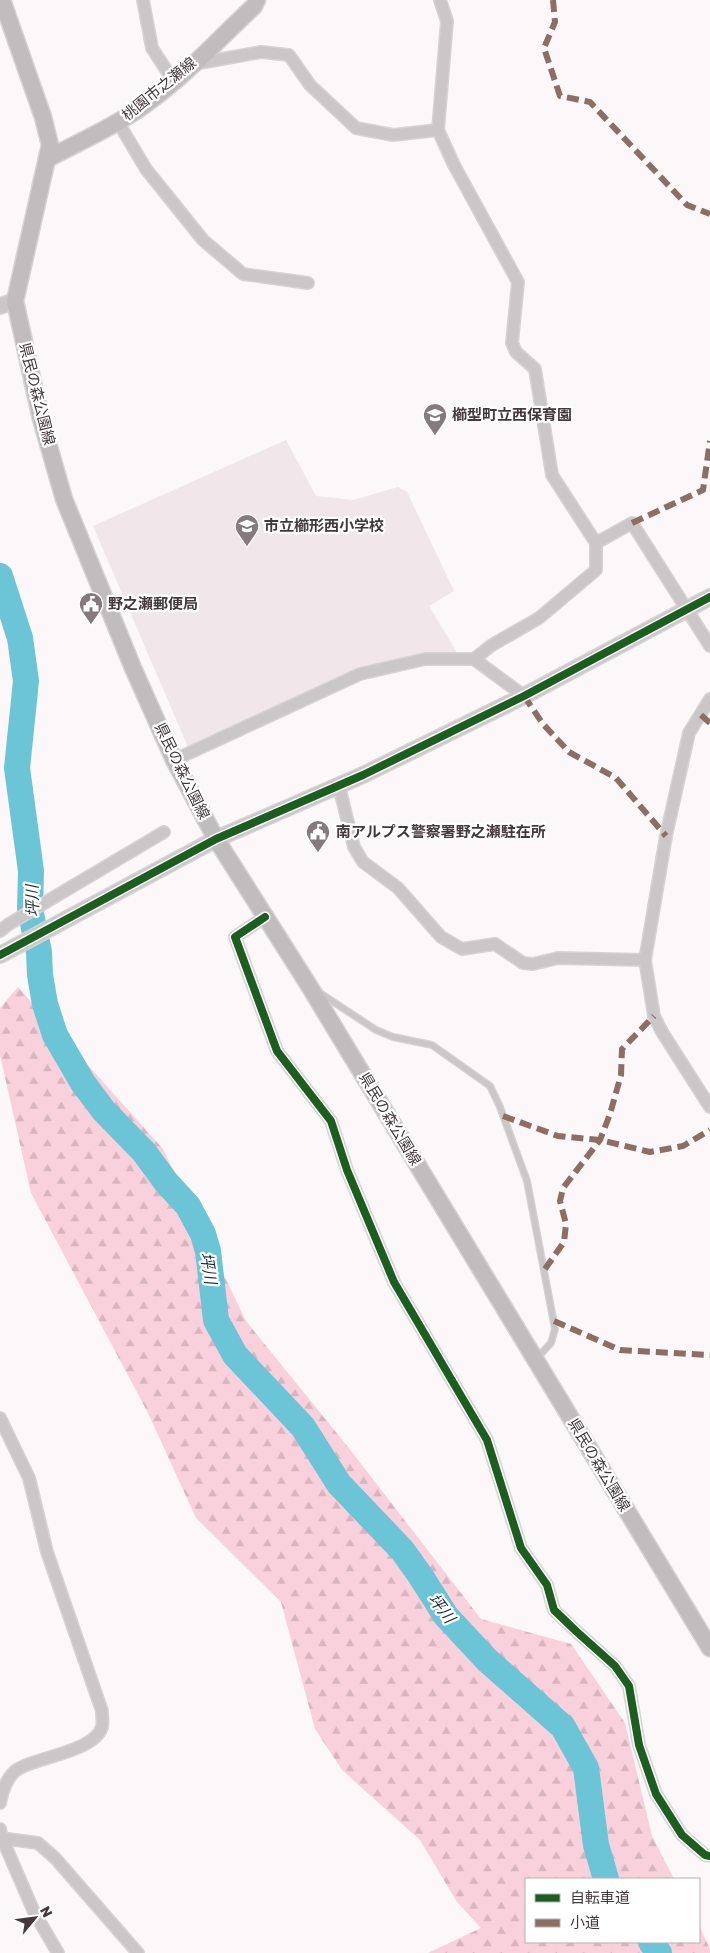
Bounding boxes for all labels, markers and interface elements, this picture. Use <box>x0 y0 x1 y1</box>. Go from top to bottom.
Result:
street label: 桃園市之瀬線 <box>118 54 200 124</box>
street label: 県民の森公園線 <box>16 341 58 447</box>
school or university icon: 櫛型町立西保育園 <box>422 402 448 436</box>
place label: 櫛型町立西保育園 <box>452 406 572 424</box>
school or university icon: 市立櫛形西小学校 <box>234 513 260 547</box>
place label: 市立櫛形西小学校 <box>264 517 384 535</box>
public building icon: 野之瀬郵便局 <box>78 591 104 625</box>
place label: 野之瀬郵便局 <box>108 595 198 613</box>
street label: 県民の森公園線 <box>151 720 213 822</box>
public building icon: 南アルプス警察署野之瀬駐在所 <box>305 819 331 853</box>
place label: 南アルプス警察署野之瀬駐在所 <box>336 823 546 841</box>
water label: 坪川 <box>22 883 43 917</box>
street label: 県民の森公園線 <box>355 1069 425 1169</box>
water label: 坪川 <box>197 1251 221 1287</box>
street label: 県民の森公園線 <box>564 1415 634 1515</box>
water label: 坪川 <box>424 1590 460 1628</box>
legend <box>525 1878 700 1943</box>
text: 自転車道 <box>570 1889 630 1907</box>
north arrow <box>10 1893 60 1943</box>
text: N <box>36 1903 56 1920</box>
text: 小道 <box>570 1914 600 1932</box>

